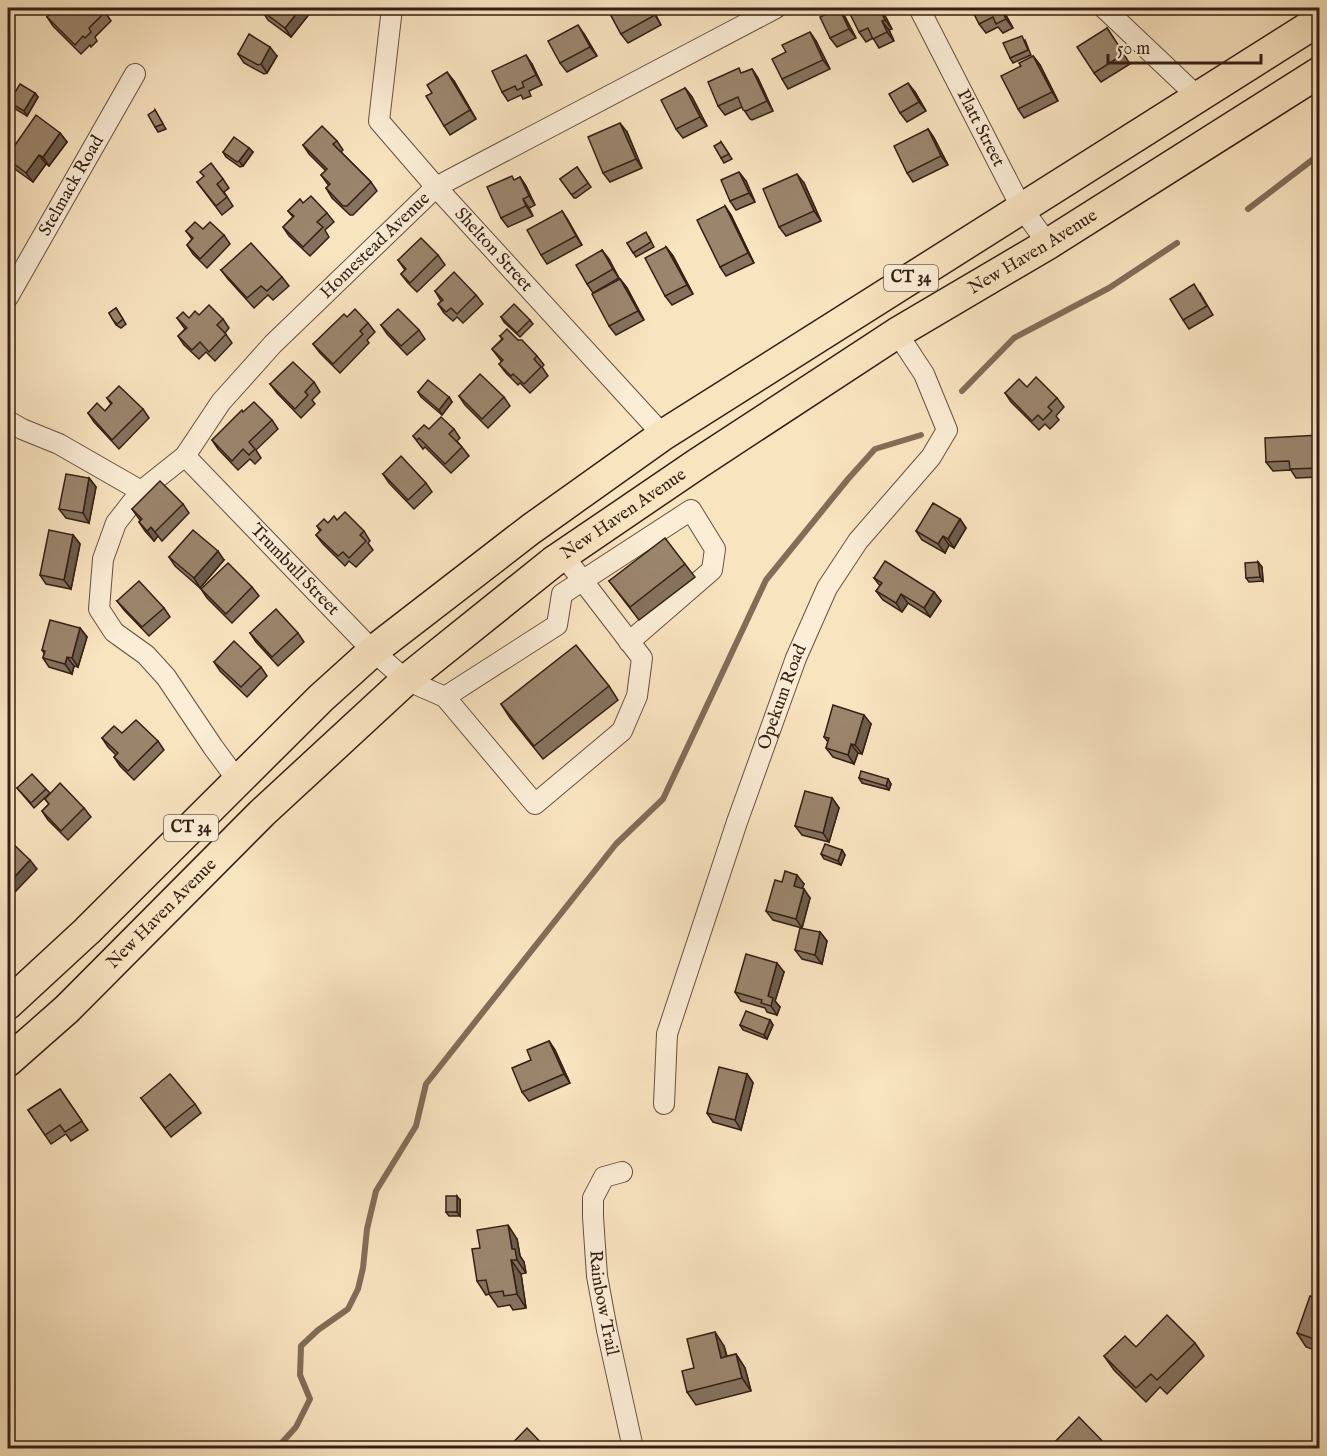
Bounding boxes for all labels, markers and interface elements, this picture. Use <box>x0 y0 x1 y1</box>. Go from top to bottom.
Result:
scale bar <box>1108 27 1261 65</box>
text: 50 m <box>1117 38 1150 61</box>
street label: Platt Street <box>951 85 1010 171</box>
street label: Stelmack Road <box>34 131 109 240</box>
street label: Homestead Avenue <box>315 187 435 304</box>
street label: Shelton Street <box>449 203 538 297</box>
street label: New Haven Avenue <box>964 204 1102 300</box>
road number: CT 34 <box>884 265 938 291</box>
street label: New Haven Avenue <box>556 463 691 565</box>
street label: Trumbull Street <box>245 519 344 621</box>
street label: Opekum Road <box>752 641 812 753</box>
road number: CT 34 <box>164 815 218 841</box>
street label: New Haven Avenue <box>102 854 222 974</box>
street label: Rainbow Trail <box>584 1249 624 1358</box>

